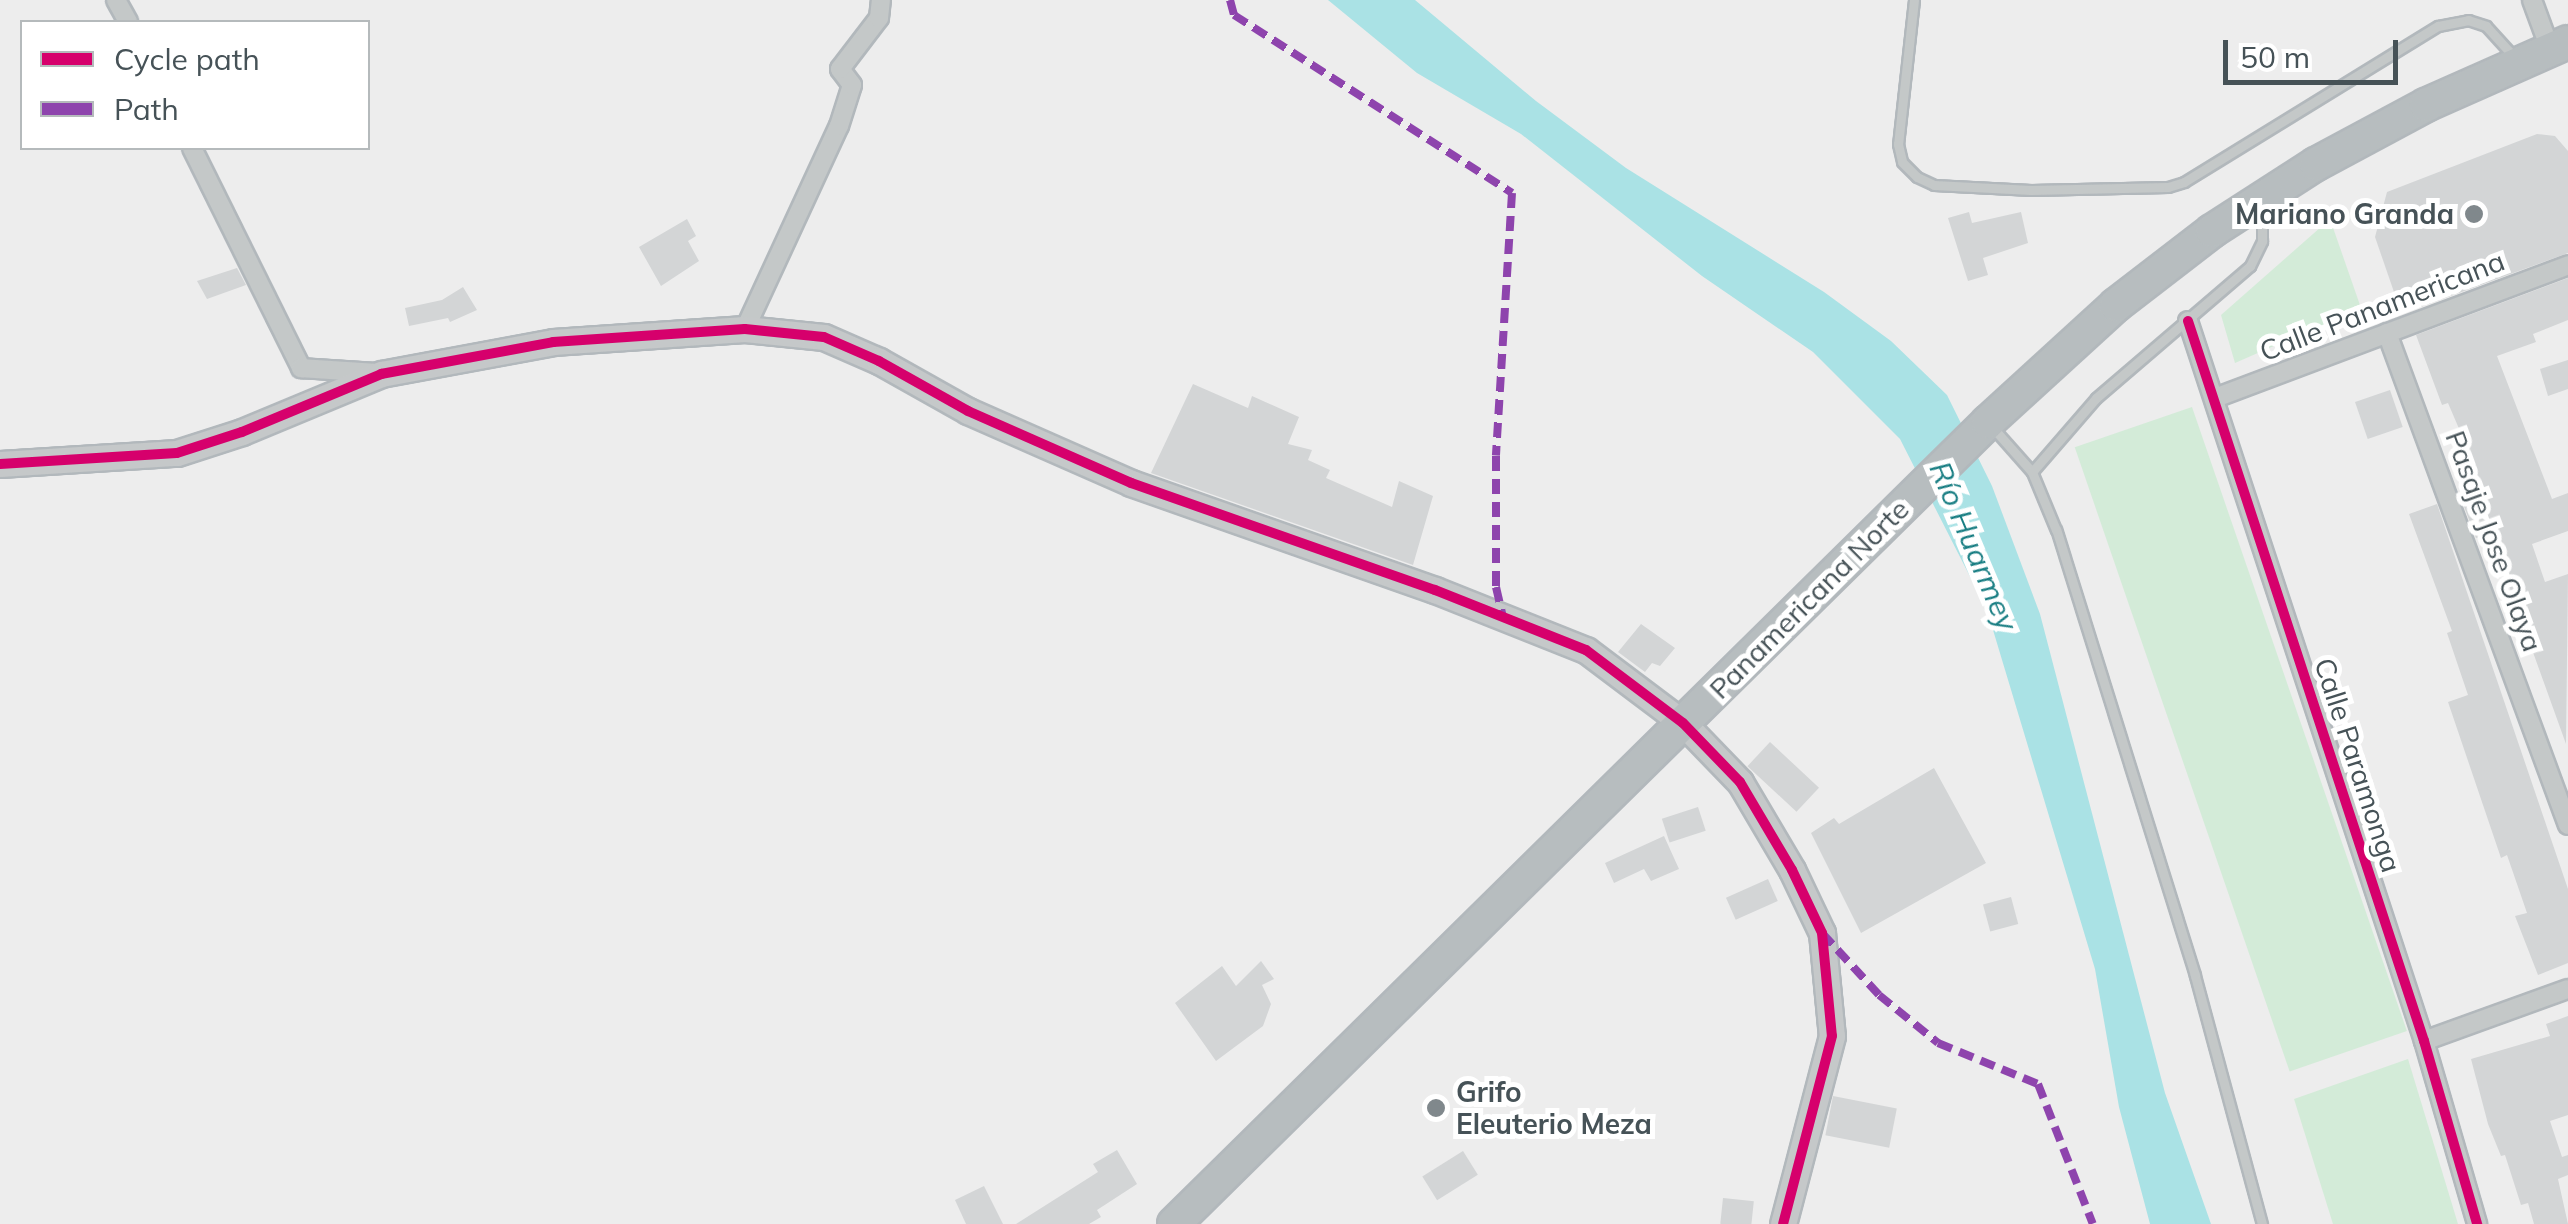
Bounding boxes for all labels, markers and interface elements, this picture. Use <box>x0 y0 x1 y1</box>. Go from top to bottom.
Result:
legend <box>20 20 370 150</box>
scale bar <box>2228 20 2403 82</box>
text: 50 m <box>2240 38 2310 76</box>
text: Cycle path <box>114 40 260 78</box>
text: Path <box>114 90 179 128</box>
place label: Mariano Granda <box>2235 197 2454 231</box>
marker: Mariano Granda <box>2463 203 2485 225</box>
street label: Calle Panamericana <box>2255 244 2509 368</box>
street label: Pasaje Jose Olaya <box>2439 426 2549 656</box>
water label: Río Huarmey <box>1922 456 2026 636</box>
street label: Panamericana Norte <box>1702 492 1916 706</box>
street label: Calle Paramonga <box>2308 654 2408 876</box>
place label: Grifo Eleuterio Meza <box>1456 1075 1652 1141</box>
marker: Grifo Eleuterio Meza <box>1425 1097 1447 1119</box>

